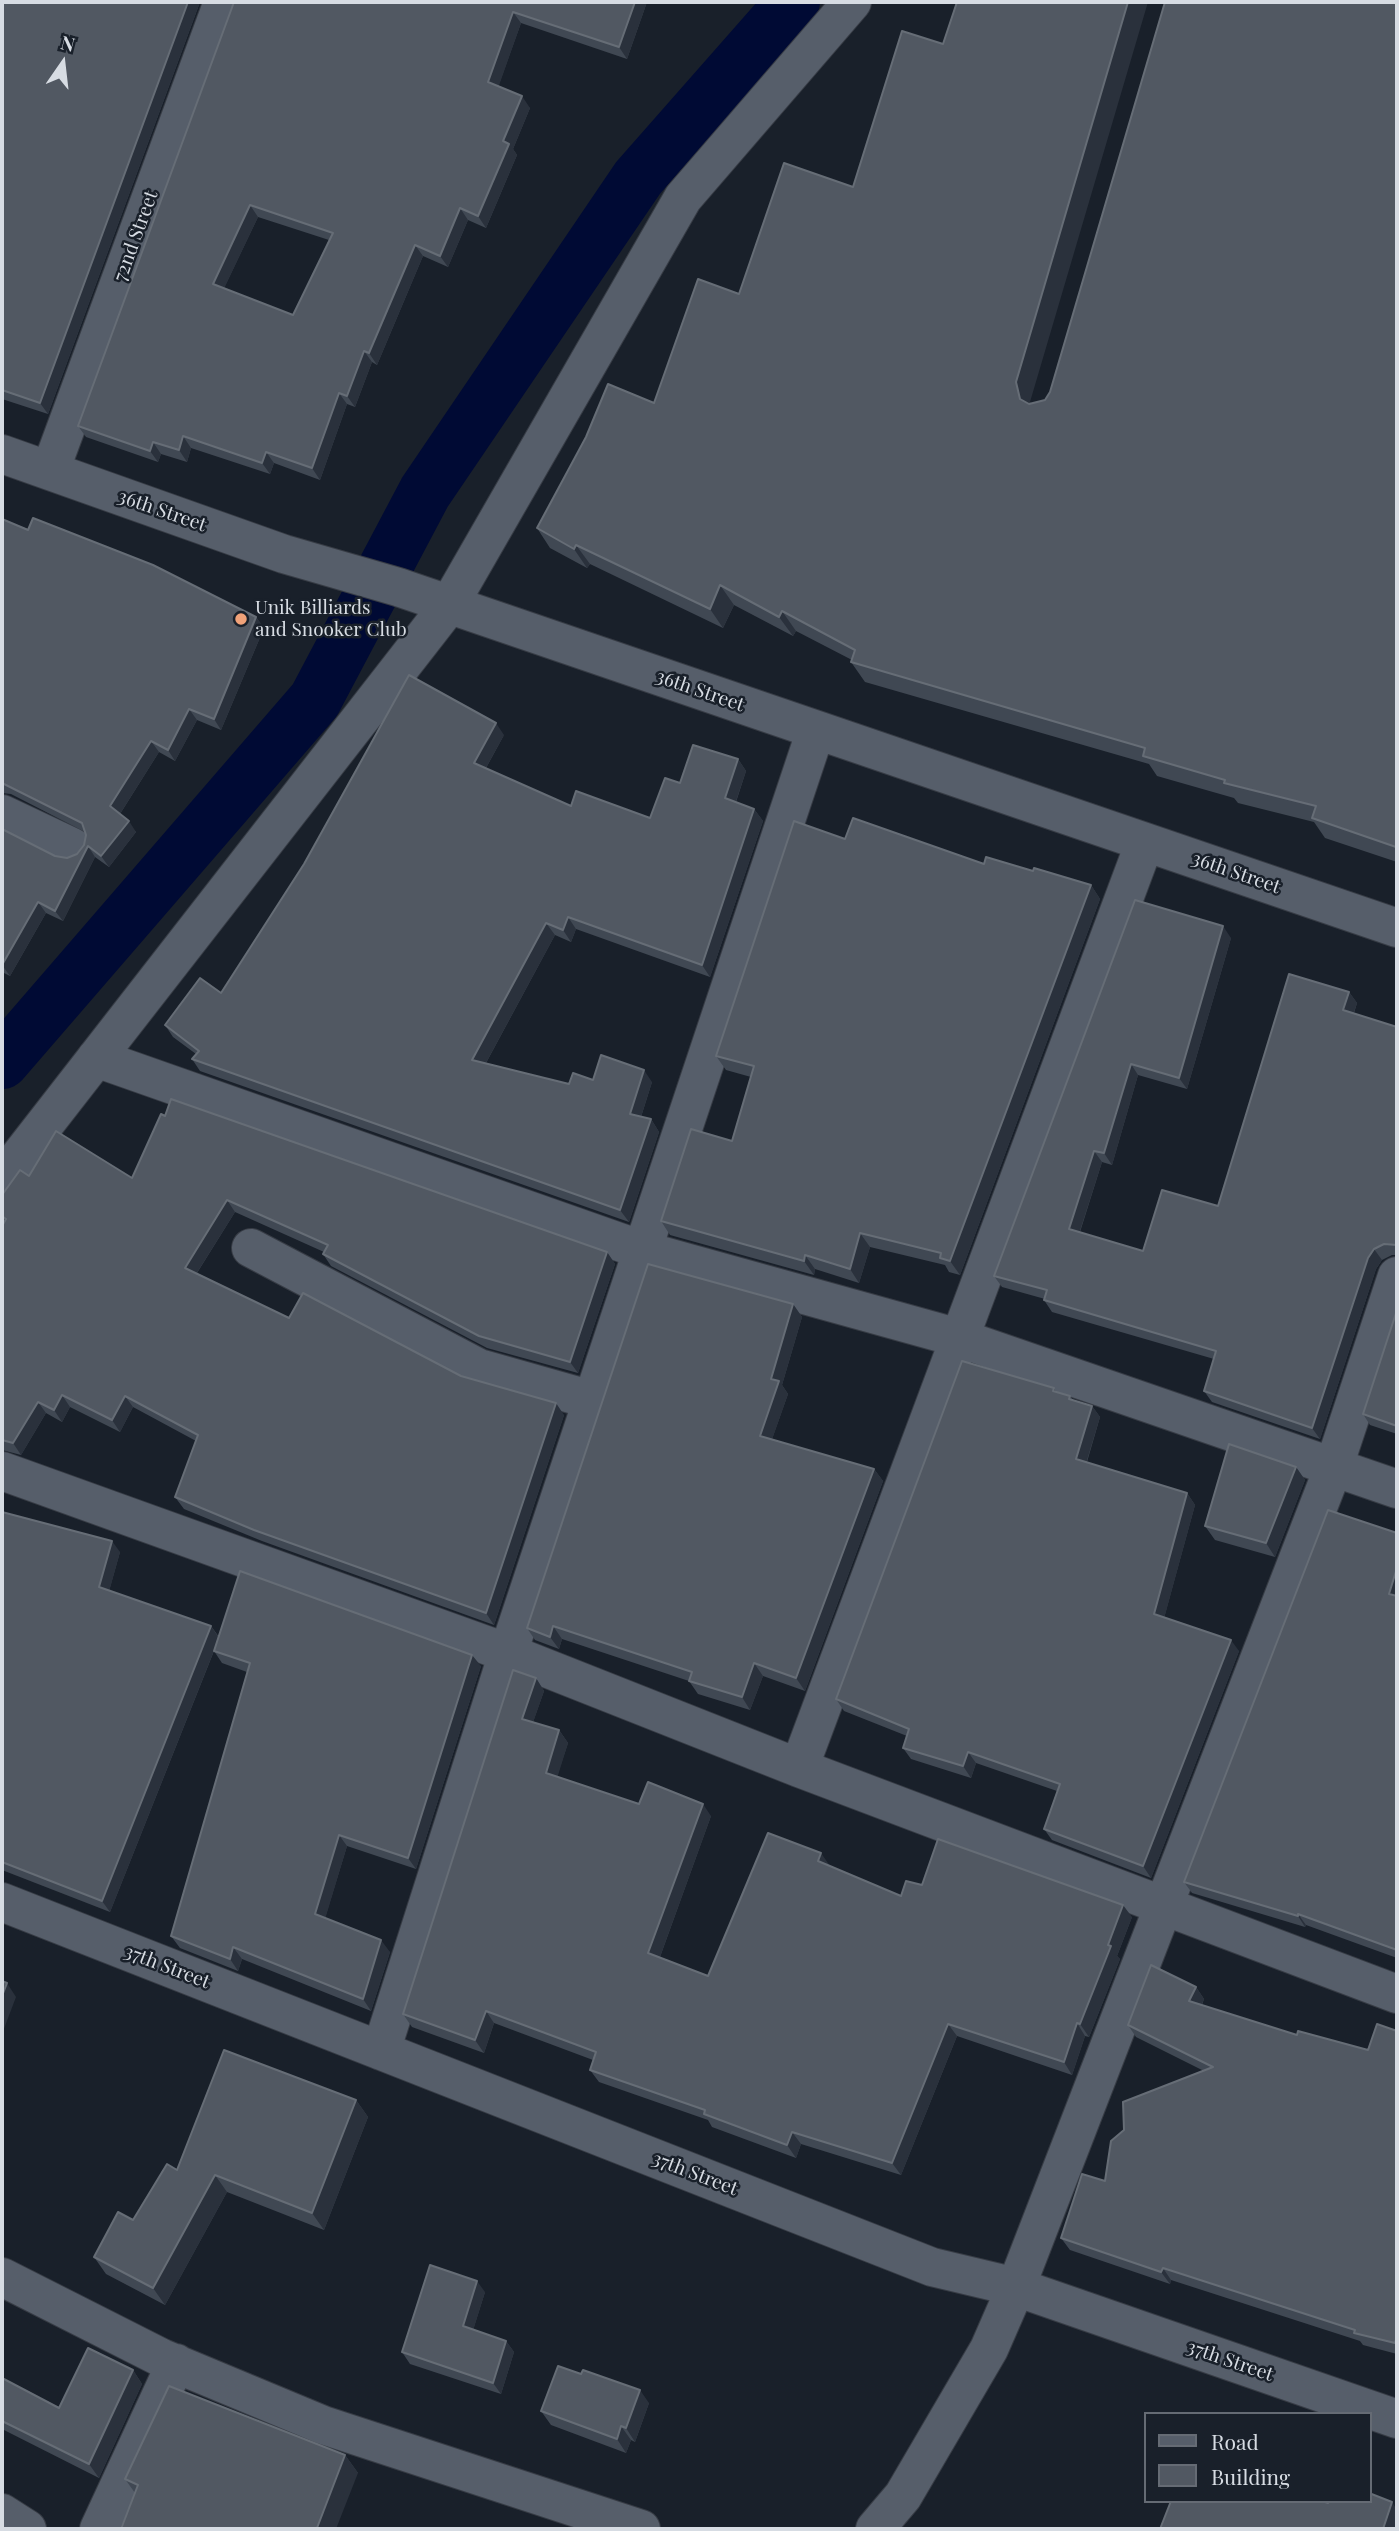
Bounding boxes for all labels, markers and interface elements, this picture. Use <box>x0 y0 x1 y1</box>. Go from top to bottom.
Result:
north arrow <box>28 28 98 98</box>
text: N <box>58 28 78 57</box>
street label: 72nd Street <box>109 187 163 285</box>
street label: 36th Street <box>115 485 209 537</box>
place label: Unik Billiards and Snooker Club <box>255 597 407 641</box>
marker: Unik Billiards and Snooker Club <box>233 611 249 627</box>
street label: 36th Street <box>653 665 747 717</box>
street label: 36th Street <box>1189 847 1283 899</box>
street label: 37th Street <box>121 1940 213 1994</box>
street label: 37th Street <box>649 2147 741 2201</box>
street label: 37th Street <box>1184 2336 1276 2386</box>
legend <box>1144 2412 1371 2503</box>
text: Road <box>1211 2427 1259 2455</box>
text: Building <box>1211 2462 1290 2490</box>

